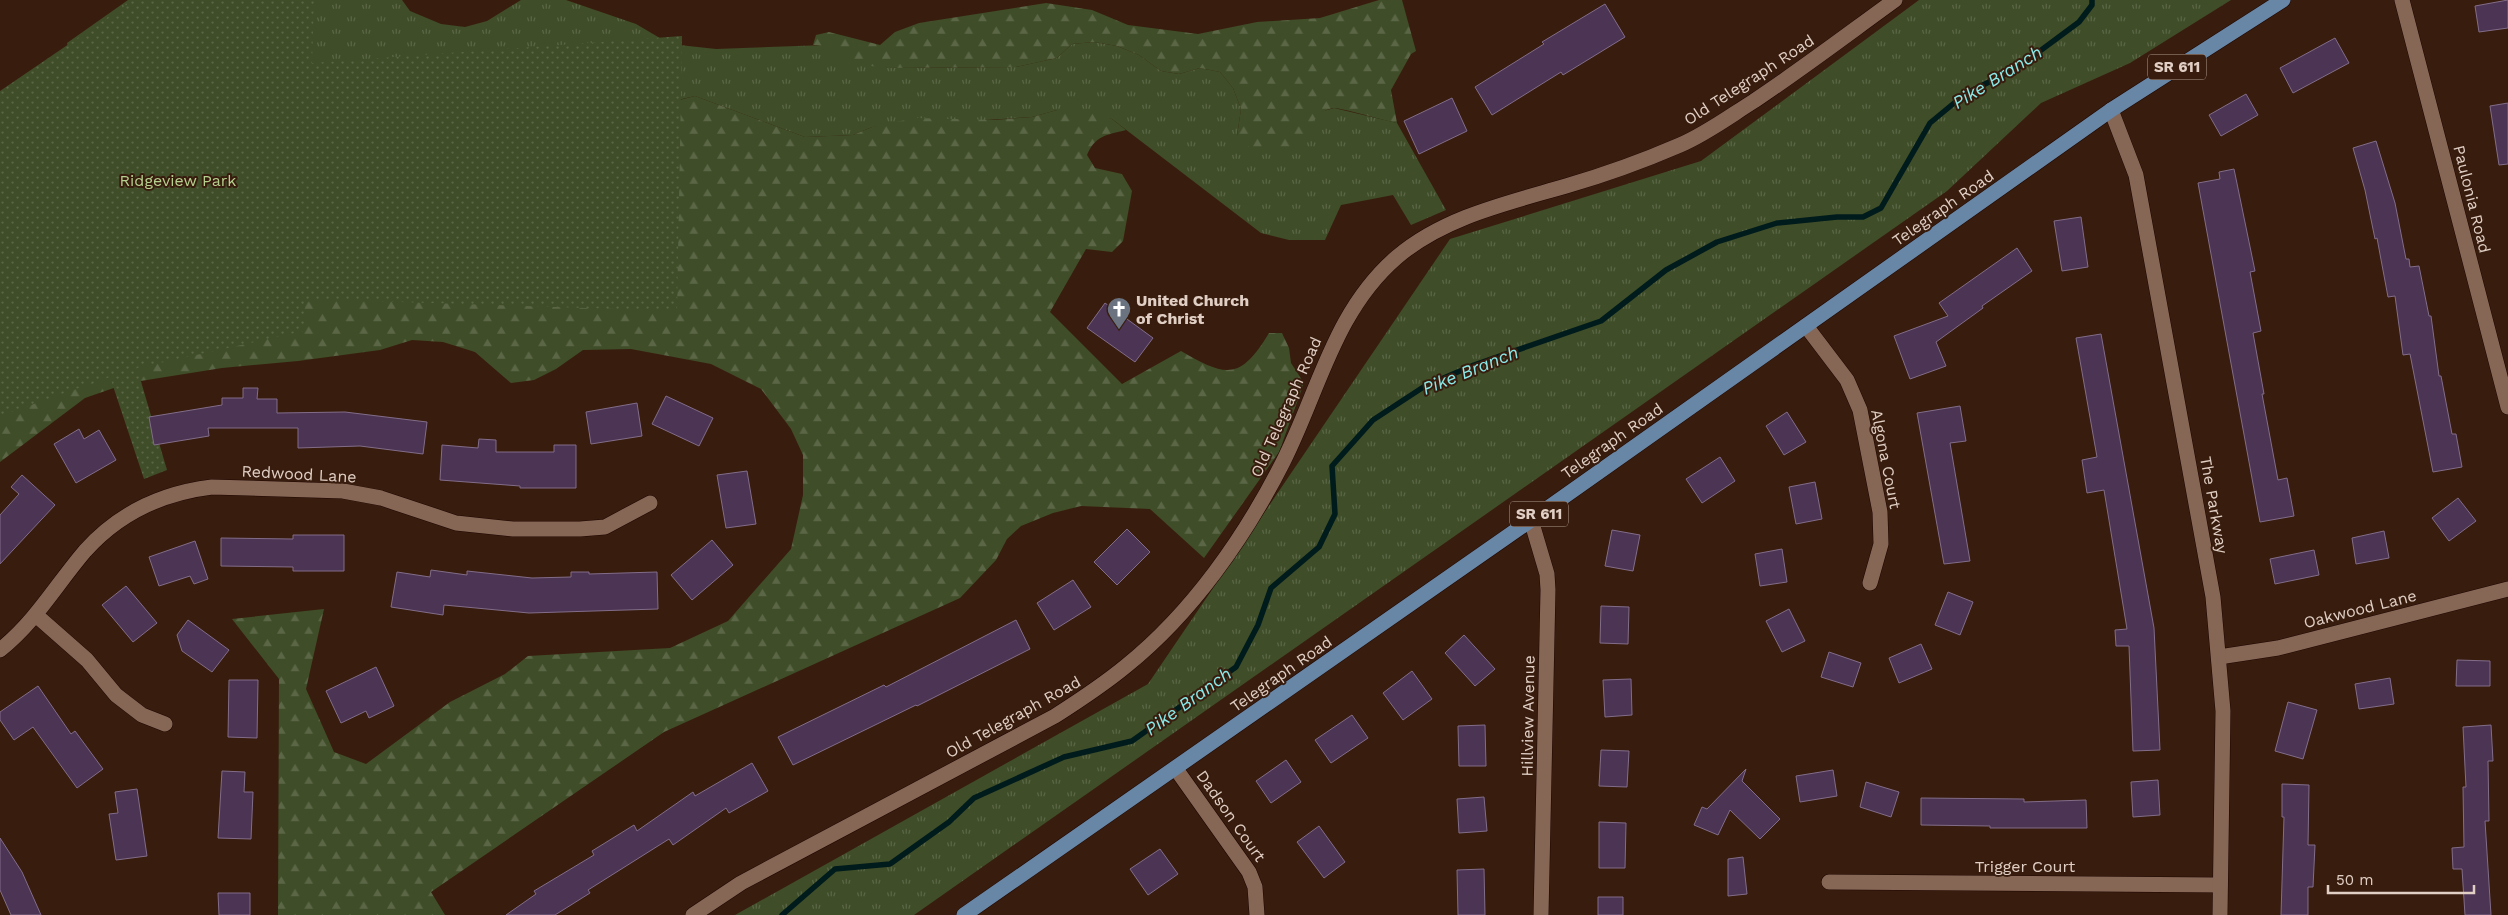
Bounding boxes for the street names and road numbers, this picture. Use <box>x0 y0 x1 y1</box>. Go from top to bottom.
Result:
street label: Old Telegraph Road <box>1680 31 1818 129</box>
road number: SR 611 <box>2148 54 2206 80</box>
street label: Paulonia Road <box>2449 143 2495 255</box>
street label: Telegraph Road <box>1889 166 1997 250</box>
street label: Old Telegraph Road <box>1247 334 1325 480</box>
street label: Telegraph Road <box>1558 399 1666 483</box>
street label: Algona Court <box>1867 408 1905 511</box>
street label: The Parkway <box>2196 455 2232 556</box>
street label: Redwood Lane <box>241 461 357 487</box>
road number: SR 611 <box>1510 502 1568 526</box>
street label: Oakwood Lane <box>2302 586 2418 632</box>
street label: Telegraph Road <box>1227 632 1335 716</box>
street label: Hillview Avenue <box>1517 655 1539 777</box>
street label: Old Telegraph Road <box>942 672 1084 762</box>
street label: Dadson Court <box>1192 767 1270 866</box>
street label: Trigger Court <box>1975 857 2076 876</box>

